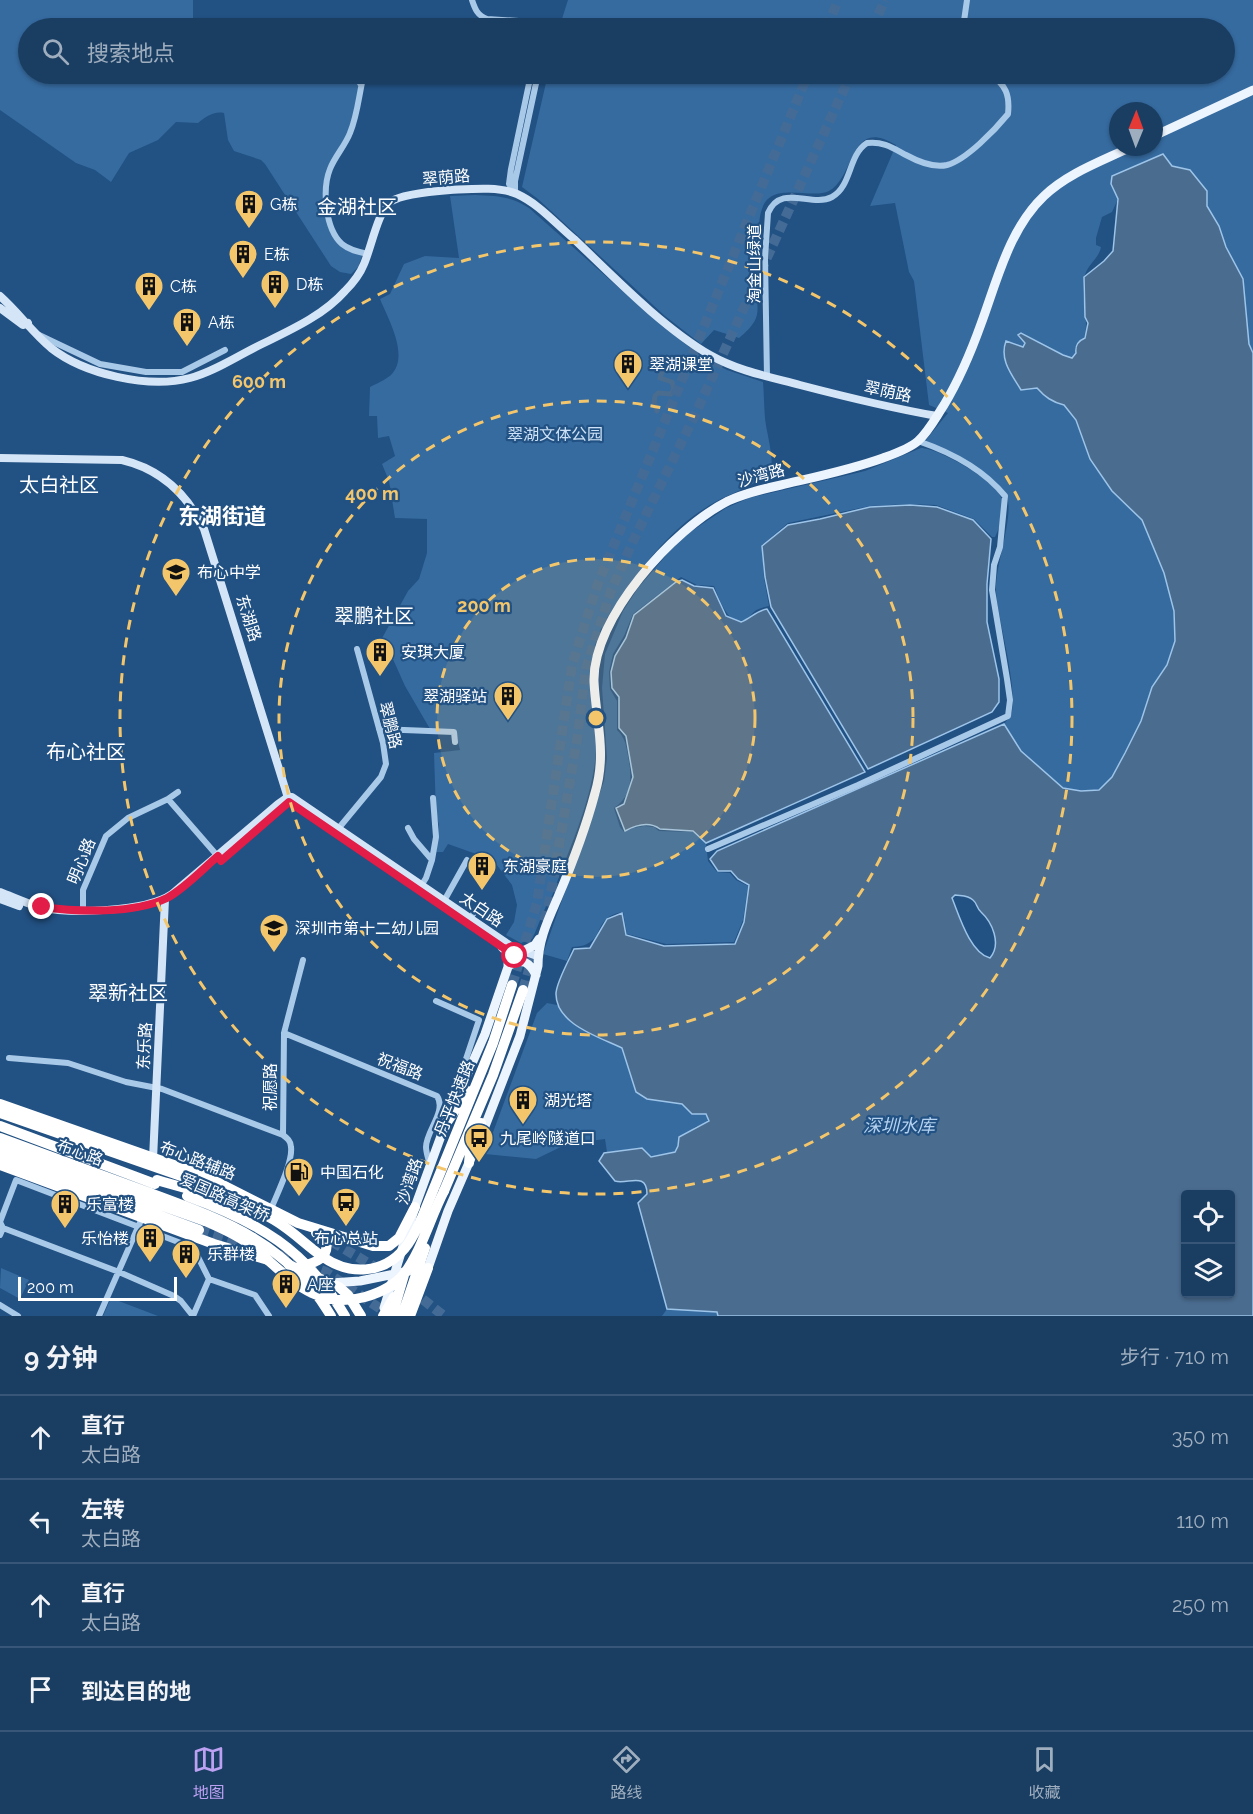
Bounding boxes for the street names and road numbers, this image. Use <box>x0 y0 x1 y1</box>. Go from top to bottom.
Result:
street label: 翠荫路 <box>421 166 471 189</box>
street label: 淘金山绿道 <box>745 224 764 304</box>
street label: 翠荫路 <box>862 377 913 406</box>
street label: 沙湾路 <box>735 460 787 491</box>
street label: 东湖路 <box>232 592 265 644</box>
street label: 翠鹏路 <box>375 700 406 751</box>
street label: 明心路 <box>64 835 99 887</box>
street label: 太白路 <box>457 888 507 931</box>
street label: 东乐路 <box>134 1022 155 1070</box>
street label: 祝福路 <box>374 1049 426 1084</box>
street label: 丹平快速路 <box>431 1058 478 1139</box>
street label: 祝愿路 <box>261 1063 280 1111</box>
street label: 布心路 <box>54 1135 106 1170</box>
street label: 布心路辅路 <box>157 1137 239 1184</box>
street label: 沙湾路 <box>393 1155 426 1207</box>
street label: 爱国路高架桥 <box>177 1169 273 1226</box>

